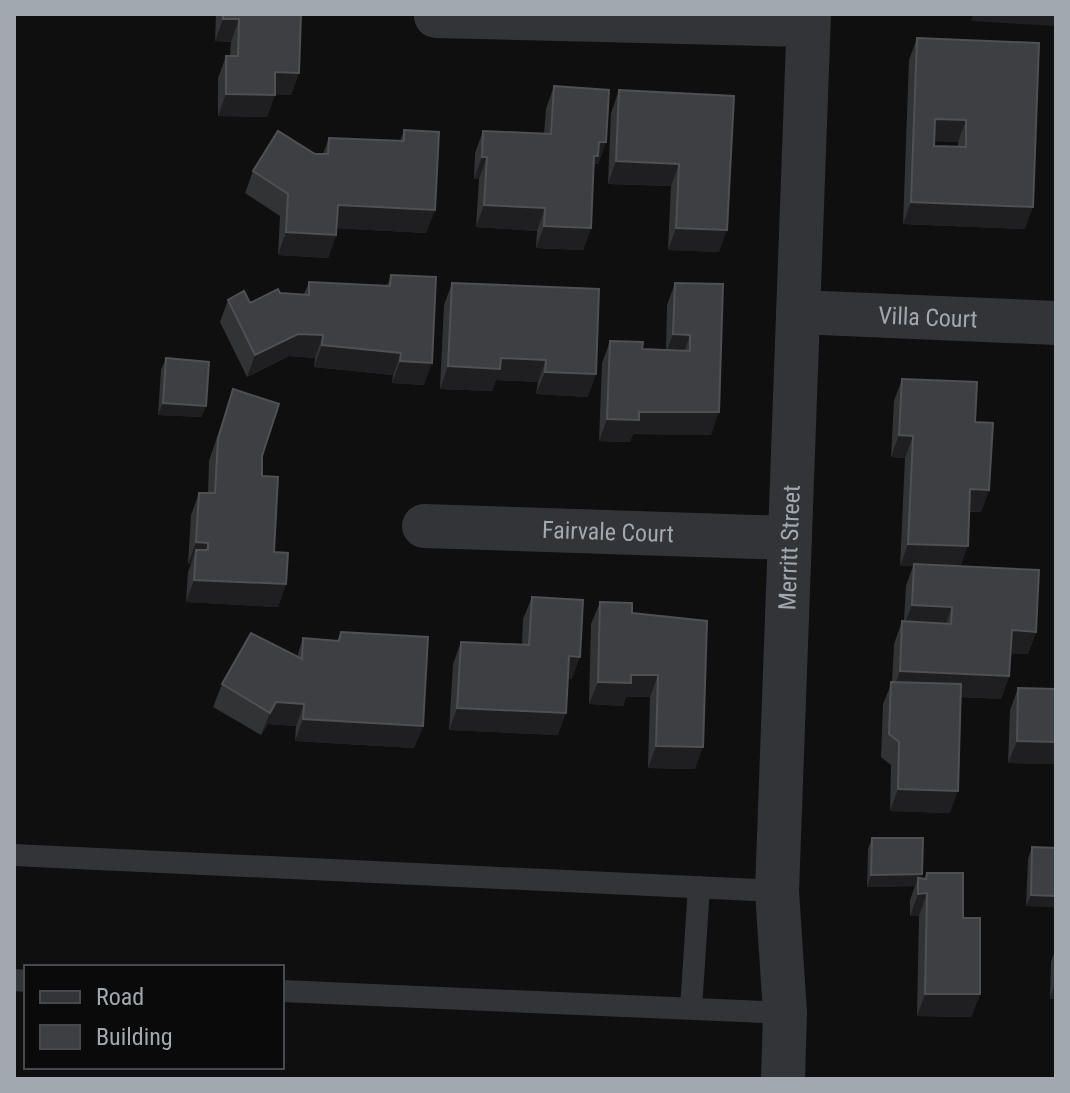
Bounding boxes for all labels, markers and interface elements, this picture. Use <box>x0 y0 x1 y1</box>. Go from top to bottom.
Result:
street label: Villa Court <box>878 301 978 334</box>
street label: Merritt Street <box>773 484 806 611</box>
street label: Fairvale Court <box>542 516 674 548</box>
legend <box>24 965 284 1069</box>
text: Road <box>96 983 144 1011</box>
text: Building <box>96 1023 173 1051</box>

